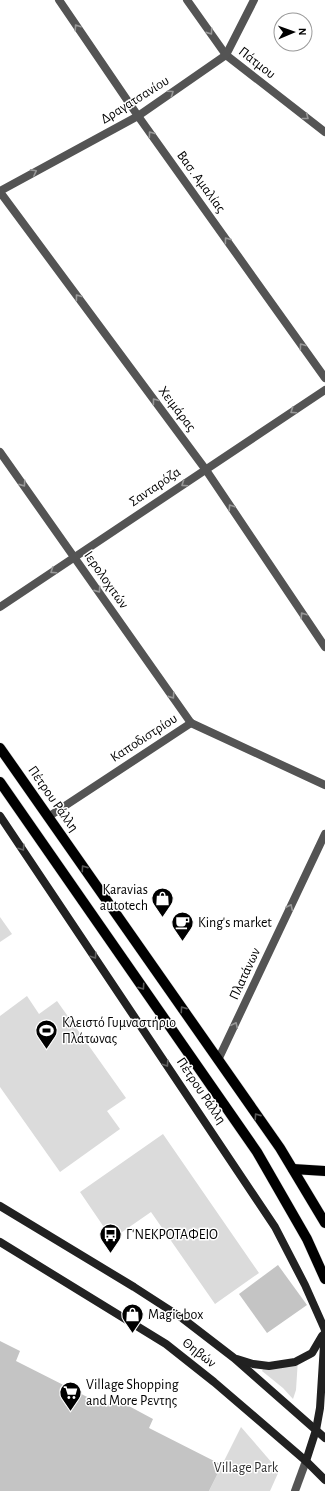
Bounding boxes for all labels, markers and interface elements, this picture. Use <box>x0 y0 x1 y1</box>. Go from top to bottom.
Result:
north arrow <box>273 12 313 52</box>
one-way arrow <box>75 25 82 32</box>
one-way arrow <box>205 28 213 35</box>
text: N <box>297 28 308 36</box>
street label: Πάτμου <box>236 44 278 82</box>
street label: Δραγατσανίου <box>98 73 172 127</box>
one-way arrow <box>167 90 174 98</box>
one-way arrow <box>302 113 309 120</box>
one-way arrow <box>149 132 156 139</box>
street label: Βασ. Αμαλίας <box>174 149 228 216</box>
one-way arrow <box>30 169 38 177</box>
one-way arrow <box>225 238 232 245</box>
one-way arrow <box>75 294 82 301</box>
one-way arrow <box>299 343 307 350</box>
street label: Χειμάρας <box>156 384 199 435</box>
one-way arrow <box>153 399 160 406</box>
one-way arrow <box>290 406 297 413</box>
street label: Σανταρόζα <box>127 465 183 509</box>
one-way arrow <box>18 479 25 486</box>
one-way arrow <box>182 479 189 486</box>
one-way arrow <box>228 504 236 511</box>
street label: Ιερολοχιτών <box>81 549 131 611</box>
one-way arrow <box>50 566 57 574</box>
one-way arrow <box>93 586 101 593</box>
one-way arrow <box>300 612 308 619</box>
one-way arrow <box>167 692 175 699</box>
street label: Καποδιστρίου <box>108 711 180 765</box>
street label: Πέτρου Ράλλη <box>25 763 81 835</box>
one-way arrow <box>17 844 25 851</box>
one-way arrow <box>82 866 89 873</box>
place label: Karavias autotech <box>100 883 148 913</box>
shop icon: Karavias autotech <box>150 885 176 918</box>
one-way arrow <box>285 904 293 912</box>
cafe icon: King's market <box>170 910 196 943</box>
place label: King's market <box>198 916 272 930</box>
street label: Πλατάνων <box>227 946 263 1002</box>
one-way arrow <box>89 952 97 959</box>
one-way arrow <box>137 982 144 989</box>
one-way arrow <box>181 1007 188 1014</box>
place label: Κλειστό Γυμναστήριο Πλάτωνας <box>62 1016 176 1046</box>
sports icon: Κλειστό Γυμναστήριο Πλάτωνας <box>33 1018 59 1051</box>
one-way arrow <box>230 1021 238 1029</box>
street label: Πέτρου Ράλλη <box>174 1055 228 1127</box>
one-way arrow <box>162 1060 169 1067</box>
one-way arrow <box>254 1113 262 1120</box>
bus stop icon: Γ'ΝΕΚΡΟΤΑΦΕΙΟ <box>98 1222 124 1255</box>
place label: Γ'ΝΕΚΡΟΤΑΦΕΙΟ <box>126 1228 218 1242</box>
shop icon: Magic box <box>120 1302 146 1335</box>
place label: Magic box <box>148 1308 203 1322</box>
street label: Θηβών <box>180 1336 219 1370</box>
place label: Village Shopping and More Ρεντης <box>86 1378 179 1408</box>
supermarket icon: Village Shopping and More Ρεντης <box>58 1380 84 1413</box>
park label: Village Park <box>214 1461 279 1475</box>

